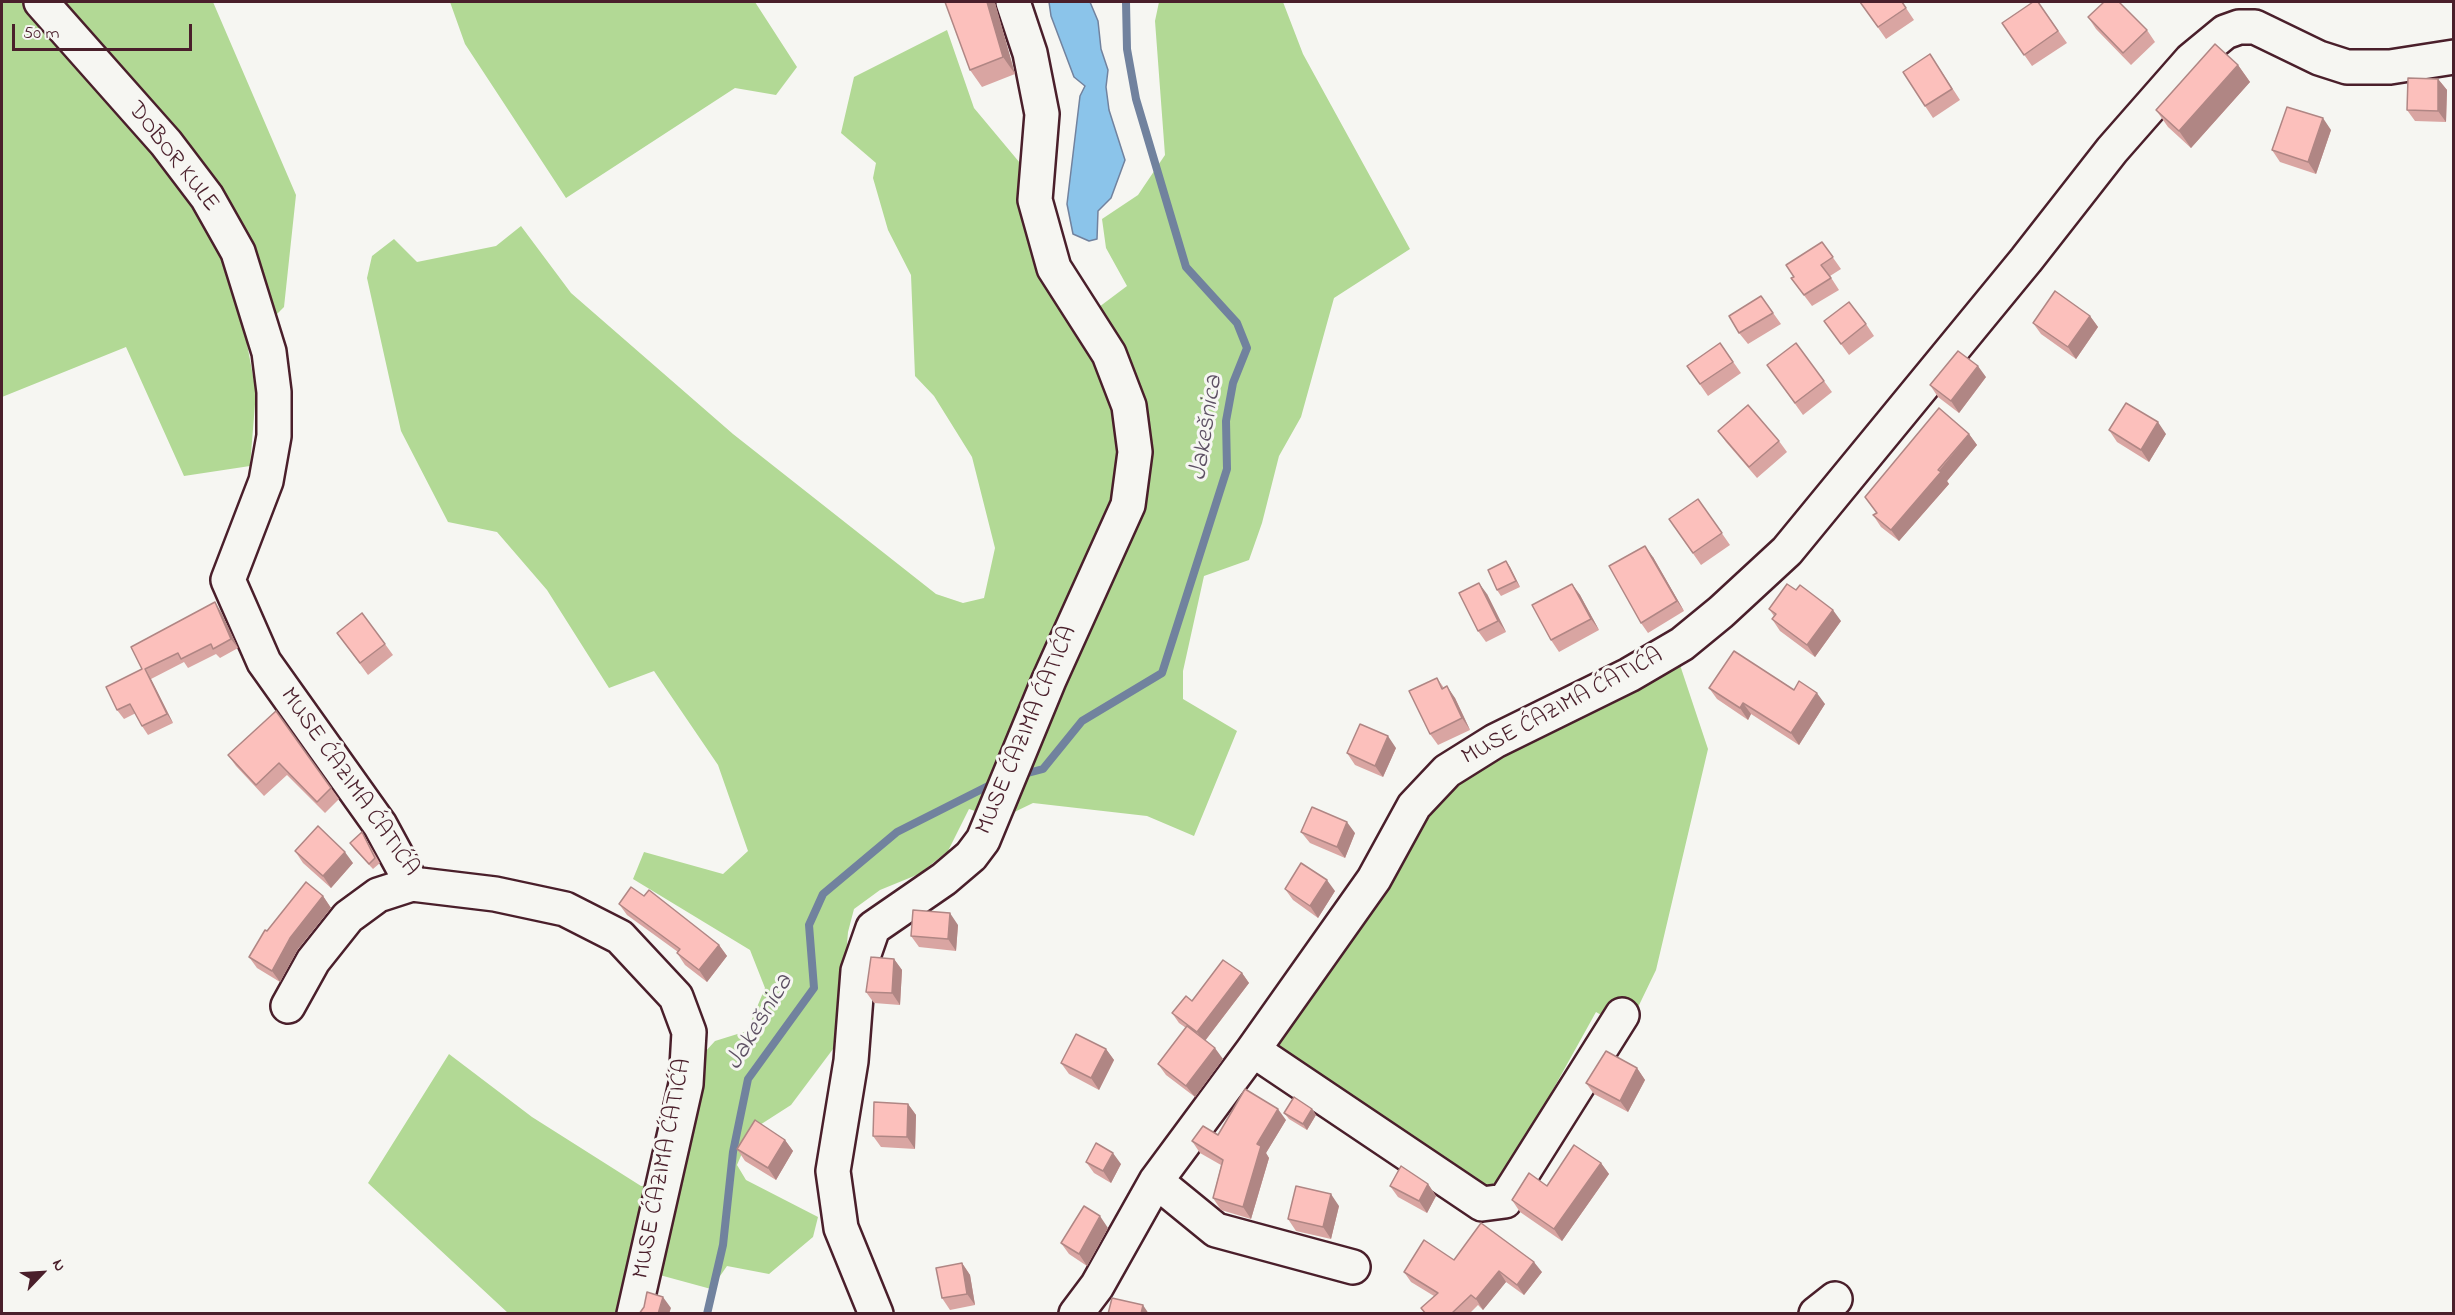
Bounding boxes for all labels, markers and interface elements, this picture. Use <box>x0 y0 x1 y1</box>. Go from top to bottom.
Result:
scale bar <box>15 12 195 50</box>
text: 50 m <box>23 21 60 47</box>
street label: DOBOR KULE <box>120 97 224 219</box>
water label: Jakešnica <box>1184 373 1232 483</box>
street label: MUSE ĆAZIMA ĆATIĆA <box>971 622 1085 840</box>
street label: MUSE ĆAZIMA ĆATIĆA <box>1458 643 1668 773</box>
street label: MUSE ĆAZIMA ĆATIĆA <box>272 683 424 883</box>
water label: Jakešnica <box>720 970 802 1076</box>
street label: MUSE ĆAZIMA ĆATIĆA <box>629 1057 699 1281</box>
north arrow <box>12 1243 72 1303</box>
text: N <box>45 1255 71 1275</box>

